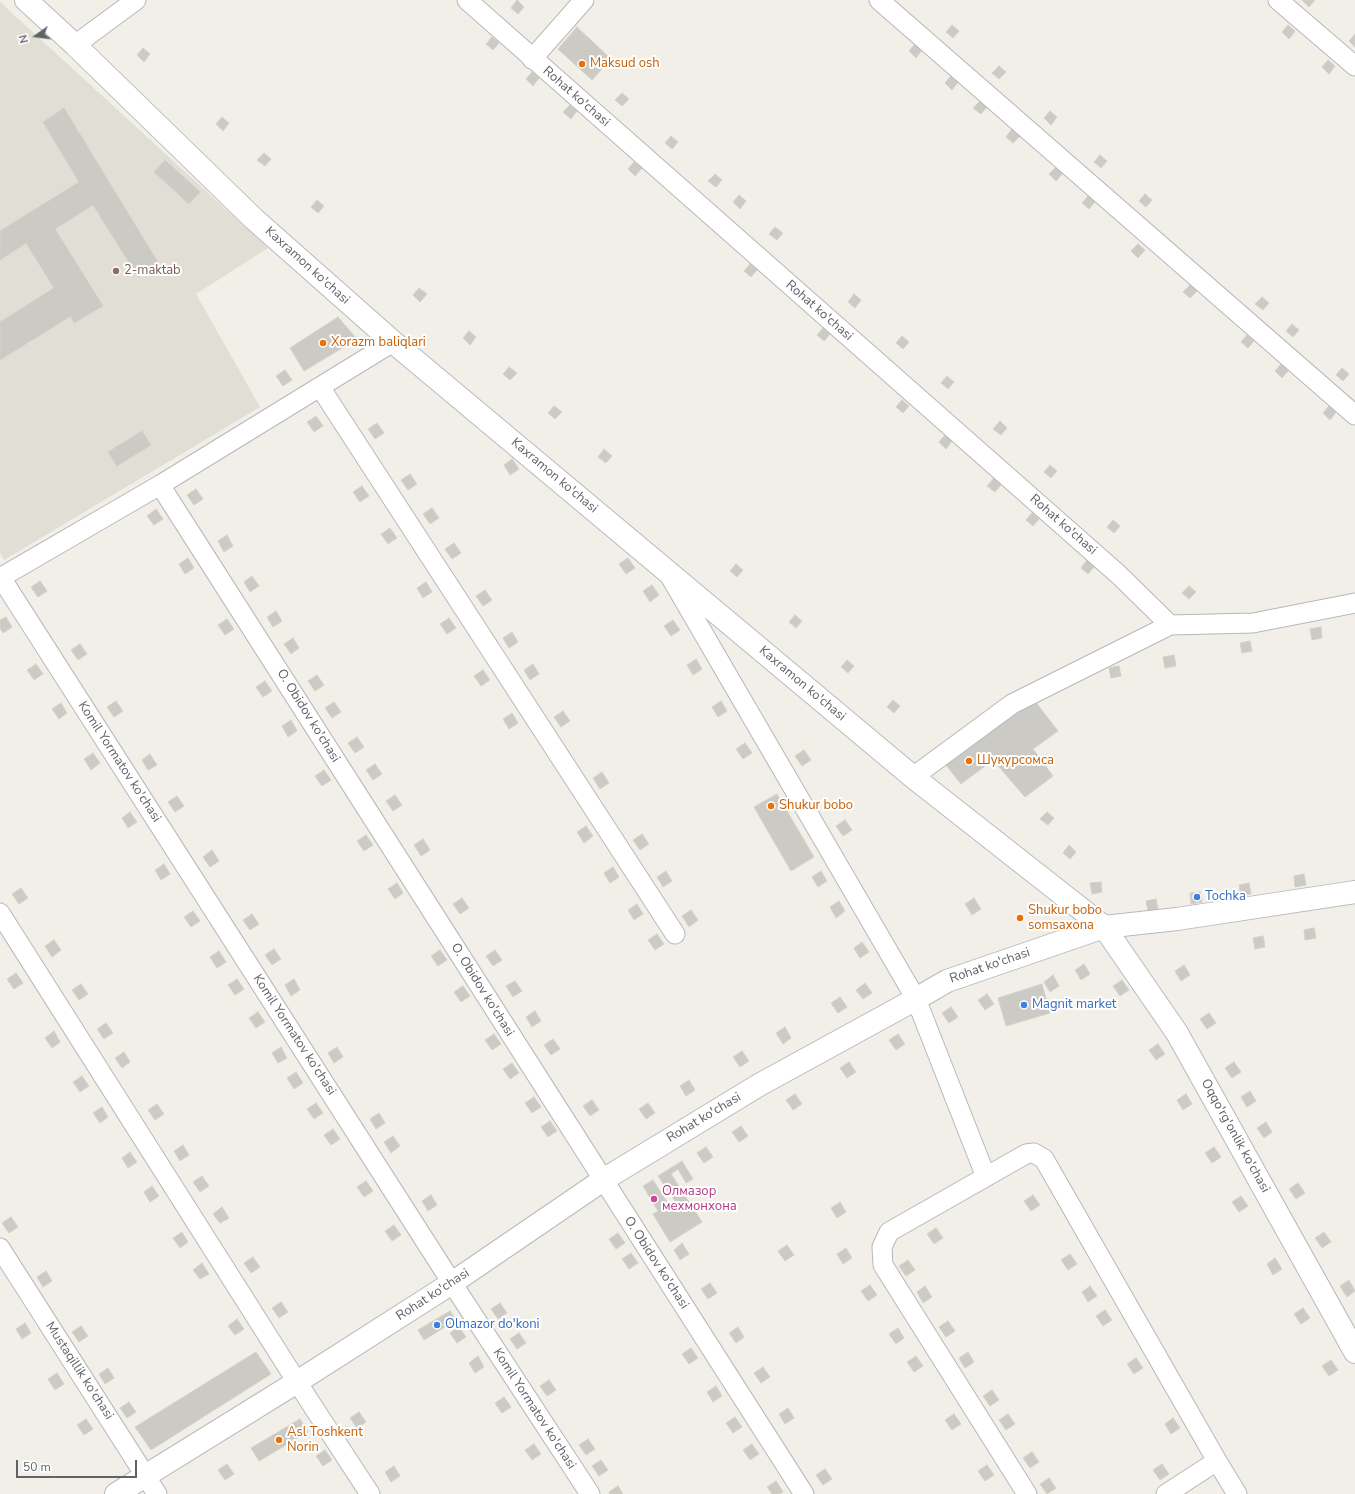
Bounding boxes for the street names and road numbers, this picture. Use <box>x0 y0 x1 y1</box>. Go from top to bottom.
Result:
street label: Rohat ko'chasi <box>539 64 613 130</box>
street label: Kaxramon ko'chasi <box>262 224 352 308</box>
street label: Rohat ko'chasi <box>782 278 856 344</box>
street label: Kaxramon ko'chasi <box>507 435 601 517</box>
street label: Rohat ko'chasi <box>1026 492 1100 558</box>
street label: Kaxramon ko'chasi <box>755 643 849 725</box>
street label: O. Obidov ko'chasi <box>273 666 343 766</box>
street label: Komil Yormatov ko'chasi <box>74 699 164 825</box>
street label: O. Obidov ko'chasi <box>447 940 517 1040</box>
street label: Rohat ko'chasi <box>948 945 1032 987</box>
street label: Komil Yormatov ko'chasi <box>249 972 339 1098</box>
street label: Oqqo'rg'onlik ko'chasi <box>1197 1076 1273 1196</box>
street label: Rohat ko'chasi <box>664 1090 744 1146</box>
street label: O. Obidov ko'chasi <box>620 1214 692 1312</box>
street label: Rohat ko'chasi <box>394 1266 472 1324</box>
street label: Mustaqillik ko'chasi <box>42 1319 116 1423</box>
street label: Komil Yormatov ko'chasi <box>489 1346 579 1472</box>

